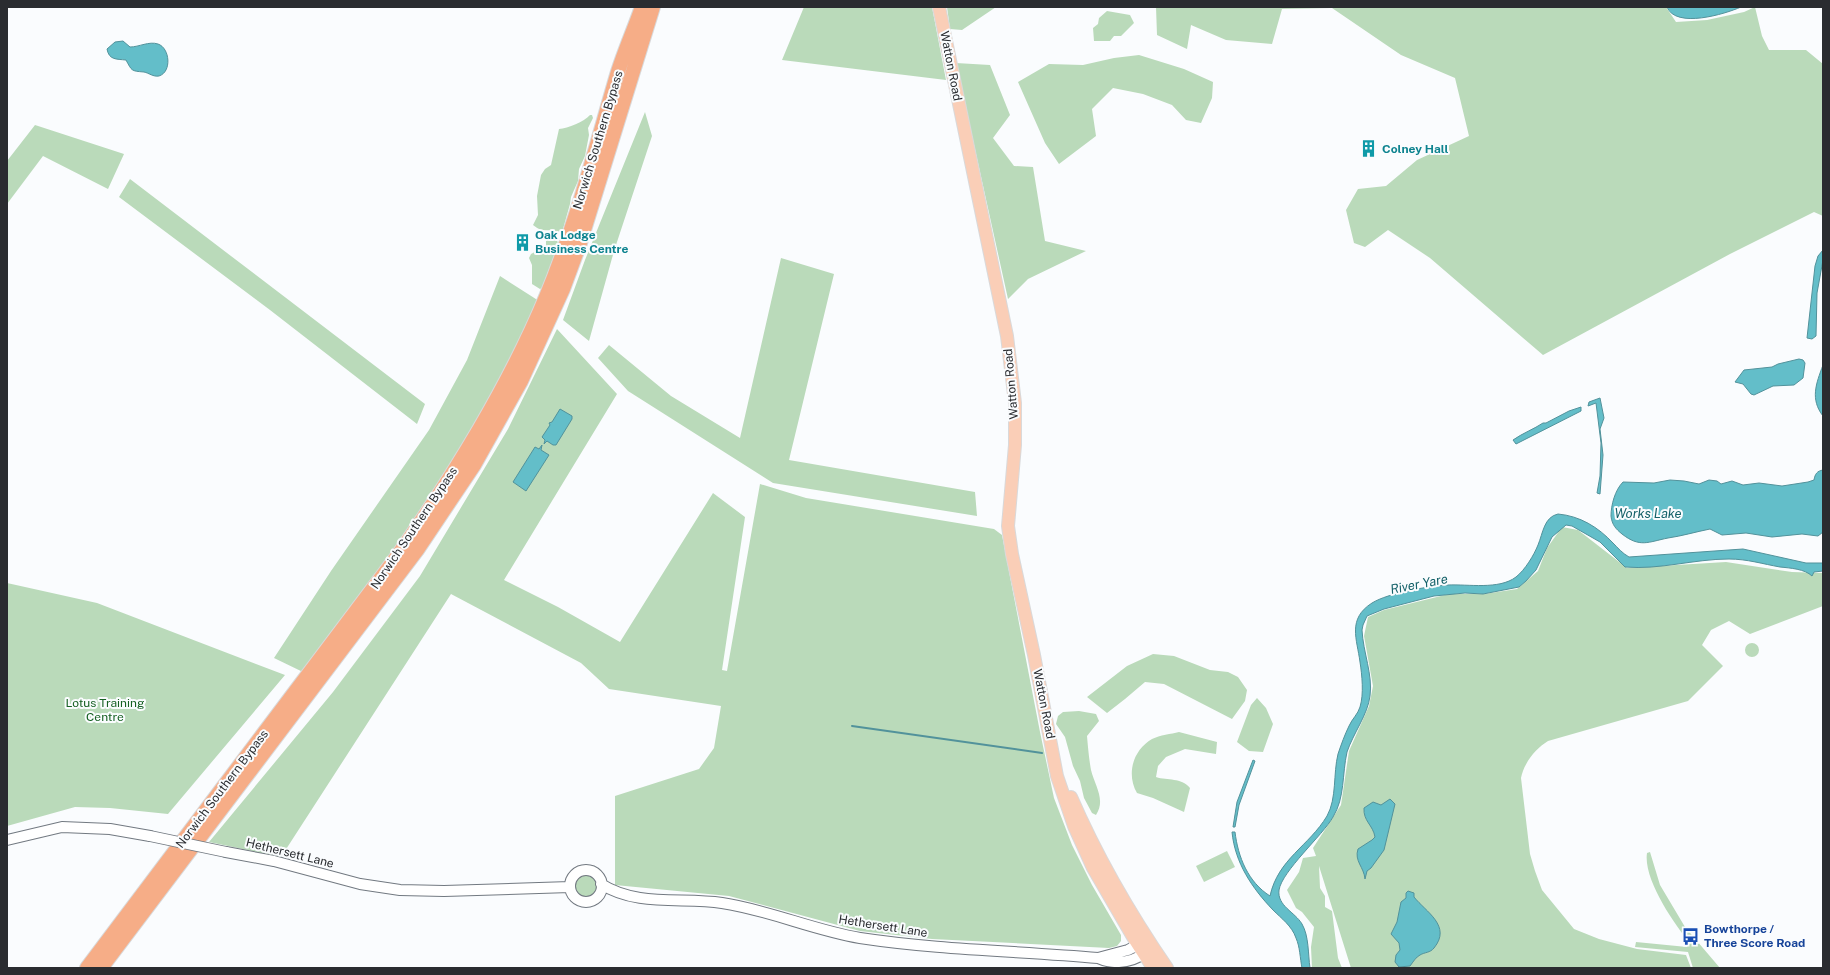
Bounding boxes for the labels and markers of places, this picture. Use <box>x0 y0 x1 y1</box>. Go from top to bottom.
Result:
building icon: Colney Hall <box>1359 139 1379 159</box>
place label: Colney Hall <box>1382 142 1448 156</box>
place label: Oak Lodge Business Centre <box>535 228 629 256</box>
building icon: Oak Lodge Business Centre <box>512 232 532 252</box>
place label: Bowthorpe / Three Score Road <box>1704 922 1805 950</box>
bus stop icon: Bowthorpe / Three Score Road <box>1681 926 1701 946</box>

